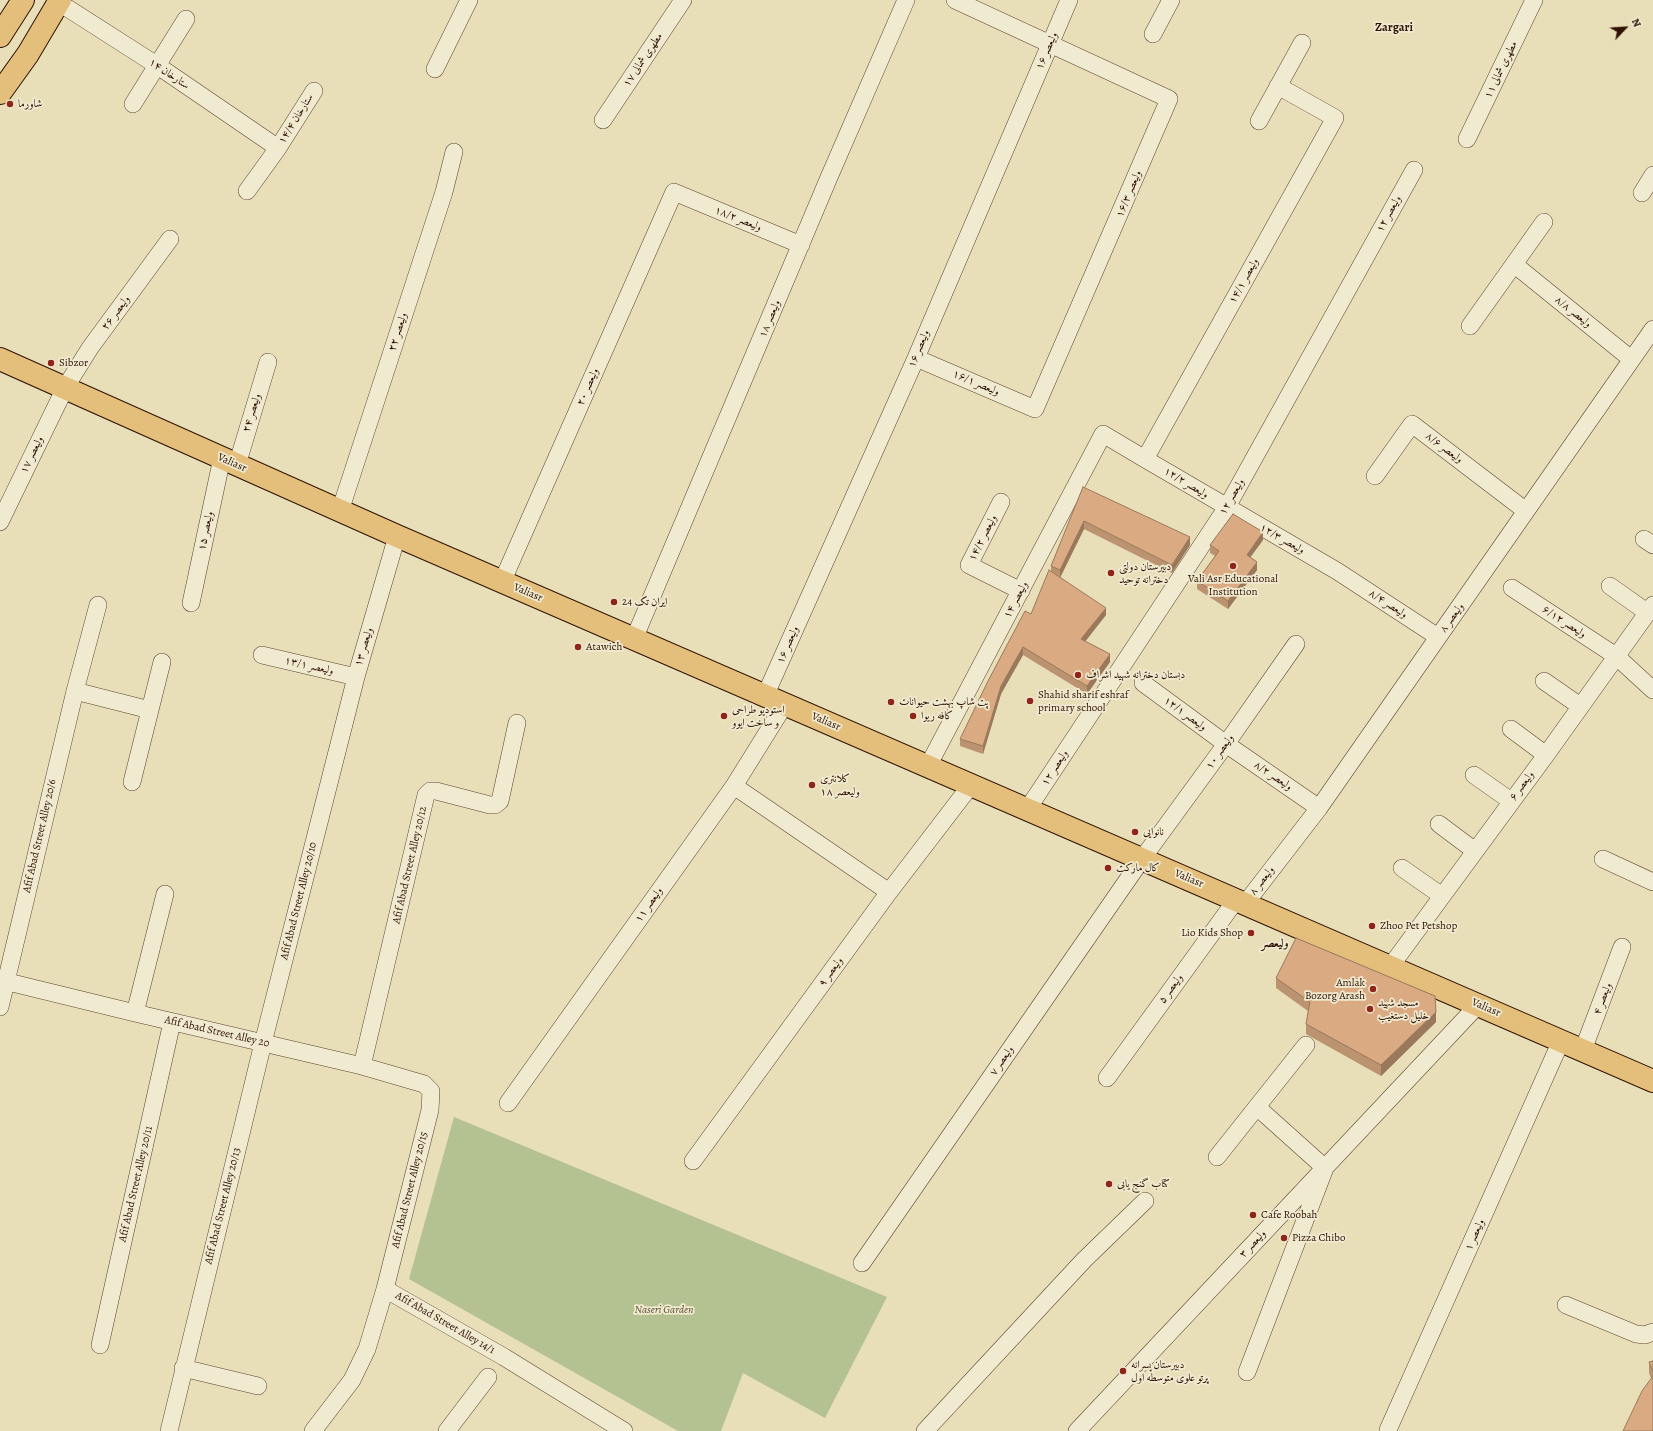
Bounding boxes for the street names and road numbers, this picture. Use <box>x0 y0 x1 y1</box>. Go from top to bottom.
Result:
street label: ۱۶ ولیعصر <box>1033 30 1061 72</box>
street label: ۱۷ مطهری شمالی <box>620 31 666 89</box>
street label: ۱۱ مطهری شمالی <box>1481 39 1521 101</box>
street label: ۱۴ ستارخان <box>146 56 192 92</box>
street label: ۱۴/۴ ستارخان <box>275 92 317 146</box>
street label: ۱۶/۳ ولیعصر <box>1113 168 1145 220</box>
street label: ۱۲ ولیعصر <box>1374 193 1404 235</box>
street label: ۱۸/۲ ولیعصر <box>712 204 764 234</box>
street label: ۱۴/۱ ولیعصر <box>1226 256 1262 306</box>
street label: ۲۶ ولیعصر <box>99 293 133 333</box>
street label: ۸/۸ ولیعصر <box>1552 293 1594 331</box>
street label: ۱۸ ولیعصر <box>756 298 784 340</box>
street label: ۲۲ ولیعصر <box>386 311 410 353</box>
street label: ۱۶ ولیعصر <box>905 328 933 370</box>
street label: ۲۰ ولیعصر <box>574 366 602 408</box>
street label: ۱۶/۱ ولیعصر <box>950 367 1002 399</box>
street label: ۲۴ ولیعصر <box>240 392 264 434</box>
street label: ۸/۶ ولیعصر <box>1423 430 1465 466</box>
street label: ۱۷ ولیعصر <box>17 434 47 476</box>
street label: Valiasr <box>215 451 249 475</box>
street label: ۱۲/۲ ولیعصر <box>1161 465 1211 501</box>
street label: ۱۲ ولیعصر <box>1216 476 1248 518</box>
street label: ۱۵ ولیعصر <box>195 510 217 552</box>
street label: ۱۴/۲ ولیعصر <box>966 513 1000 563</box>
street label: ۱۲/۳ ولیعصر <box>1257 521 1307 557</box>
street label: ۱۴ ولیعصر <box>1001 579 1031 621</box>
street label: Valiasr <box>511 581 545 605</box>
street label: ۸/۴ ولیعصر <box>1366 587 1410 621</box>
street label: ۸ ولیعصر <box>1437 601 1467 635</box>
street label: ۶/۱۲ ولیعصر <box>1540 603 1588 641</box>
street label: ۱۶ ولیعصر <box>774 624 802 666</box>
street label: ۱۳ ولیعصر <box>352 626 376 668</box>
street label: ۱۳/۱ ولیعصر <box>283 654 335 678</box>
street label: ۱۲/۱ ولیعصر <box>1161 694 1209 734</box>
street label: Valiasr <box>809 710 843 734</box>
street label: ۱۰ ولیعصر <box>1203 732 1237 772</box>
street label: ۱۲ ولیعصر <box>1039 748 1071 788</box>
street label: ۸/۲ ولیعصر <box>1251 758 1295 794</box>
street label: ۶ ولیعصر <box>1507 769 1537 803</box>
street label: Afif Abad Street Alley 20/6 <box>20 778 60 894</box>
street label: Afif Abad Street Alley 20/12 <box>390 805 430 925</box>
street label: Afif Abad Street Alley 20/10 <box>278 841 320 961</box>
street label: ۸ ولیعصر <box>1247 864 1277 898</box>
street label: Valiasr <box>1172 867 1206 891</box>
street label: ۱۱ ولیعصر <box>632 885 666 925</box>
street label: ۹ ولیعصر <box>816 955 846 989</box>
street label: ۵ ولیعصر <box>1156 972 1186 1006</box>
street label: ۴ ولیعصر <box>1591 981 1615 1017</box>
street label: Valiasr <box>1469 996 1503 1020</box>
street label: Afif Abad Street Alley 20 <box>163 1013 271 1051</box>
street label: ۷ ولیعصر <box>987 1044 1017 1078</box>
street label: Afif Abad Street Alley 20/11 <box>116 1125 156 1243</box>
street label: Afif Abad Street Alley 20/15 <box>389 1130 431 1250</box>
street label: Afif Abad Street Alley 20/13 <box>202 1146 244 1266</box>
street label: ۱ ولیعصر <box>1462 1217 1488 1253</box>
street label: ۳ ولیعصر <box>1237 1227 1269 1261</box>
street label: Afif Abad Street Alley 14/1 <box>393 1289 497 1357</box>

